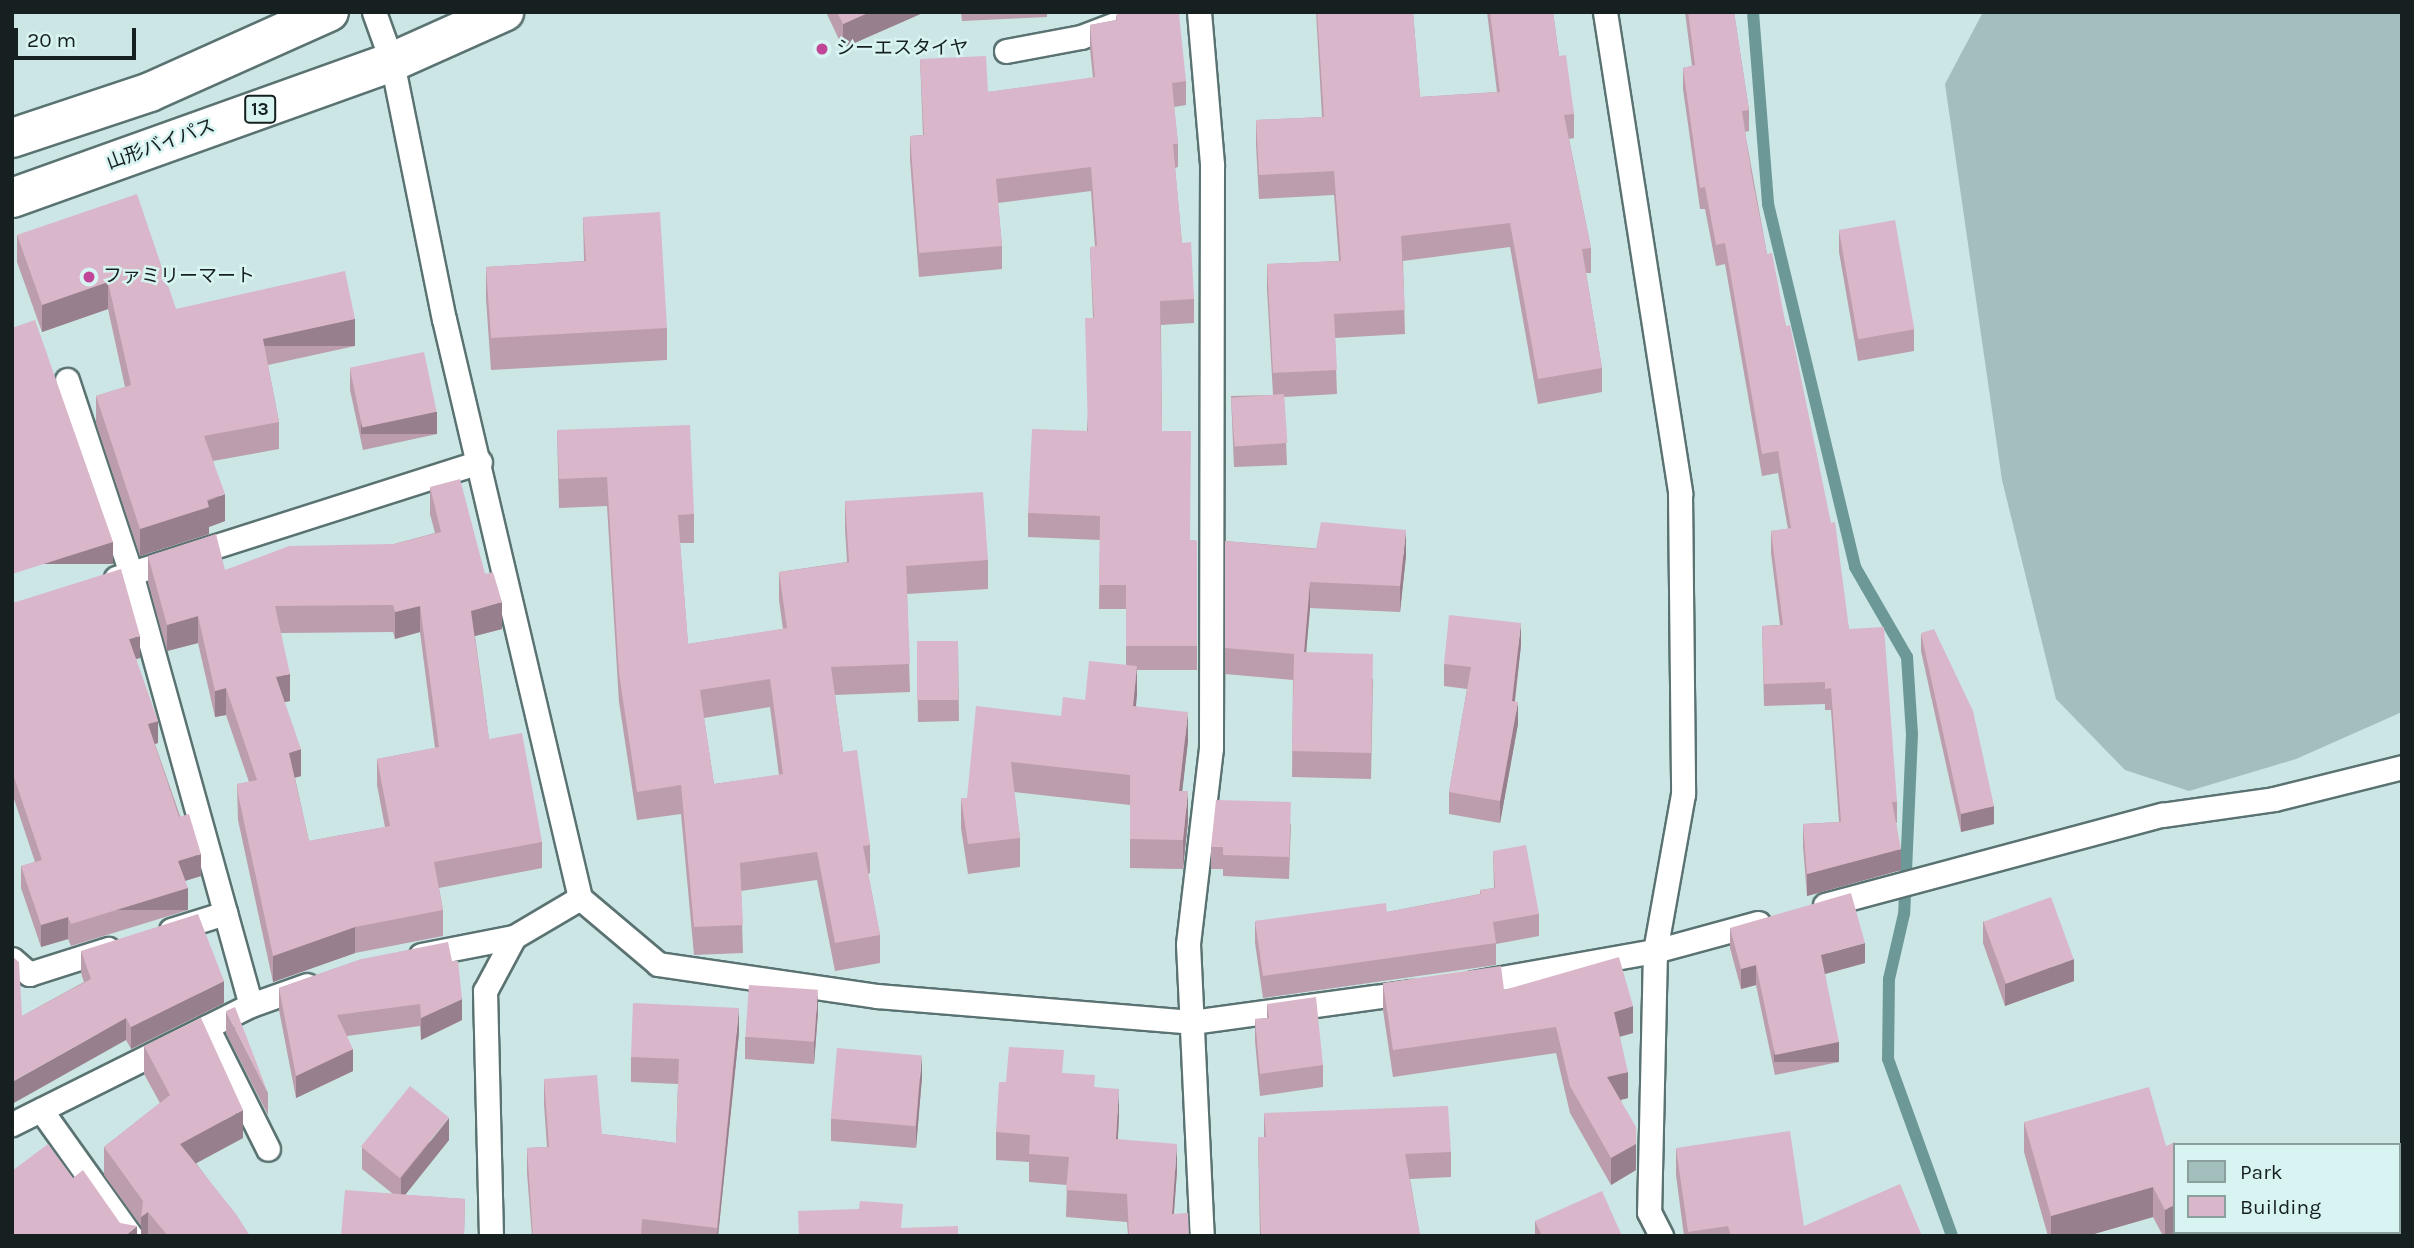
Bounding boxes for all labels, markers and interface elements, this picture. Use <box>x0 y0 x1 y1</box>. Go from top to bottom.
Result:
scale bar <box>18 14 140 58</box>
text: 20 m <box>27 28 76 52</box>
place label: シーエスタイヤ <box>836 38 969 60</box>
marker: シーエスタイヤ <box>814 41 830 57</box>
road number: 13 <box>243 94 278 124</box>
street label: 山形バイパス <box>104 115 218 175</box>
place label: ファミリーマート <box>103 266 255 288</box>
marker: ファミリーマート <box>81 269 97 285</box>
legend <box>2172 1143 2400 1234</box>
text: Park <box>2240 1160 2283 1184</box>
text: Building <box>2240 1195 2321 1219</box>

